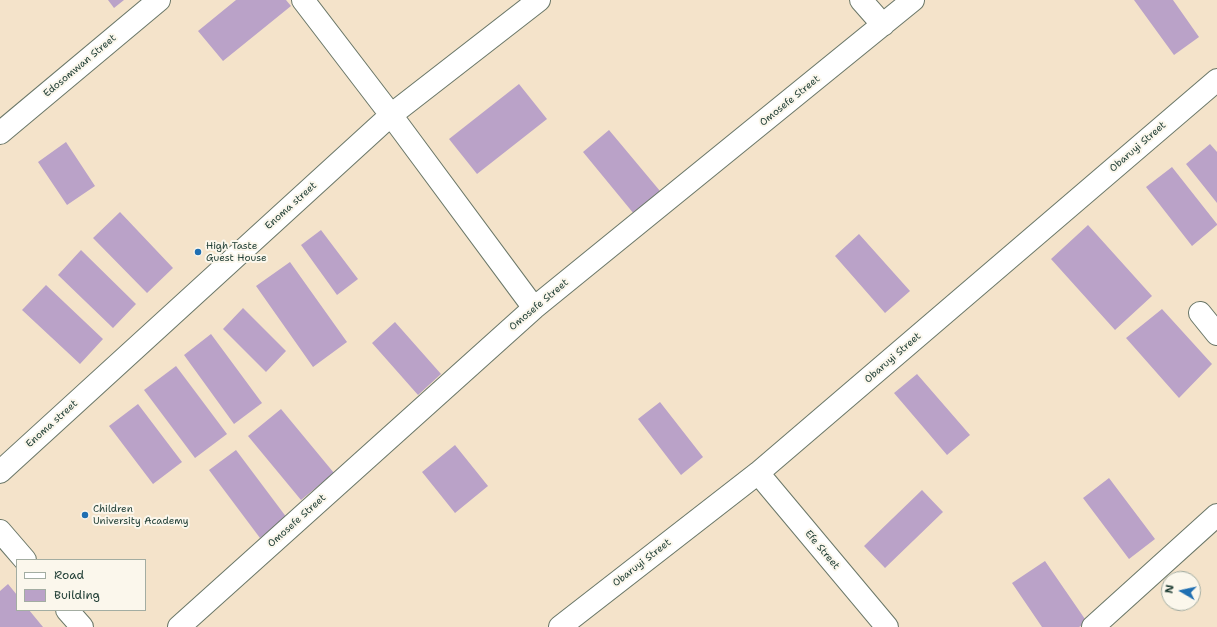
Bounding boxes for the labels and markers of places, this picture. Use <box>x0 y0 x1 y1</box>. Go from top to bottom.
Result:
place label: High Taste Guest House <box>206 240 267 264</box>
marker: High Taste Guest House <box>193 247 203 257</box>
place label: Children University Academy <box>93 503 189 526</box>
marker: Children University Academy <box>80 510 90 520</box>

